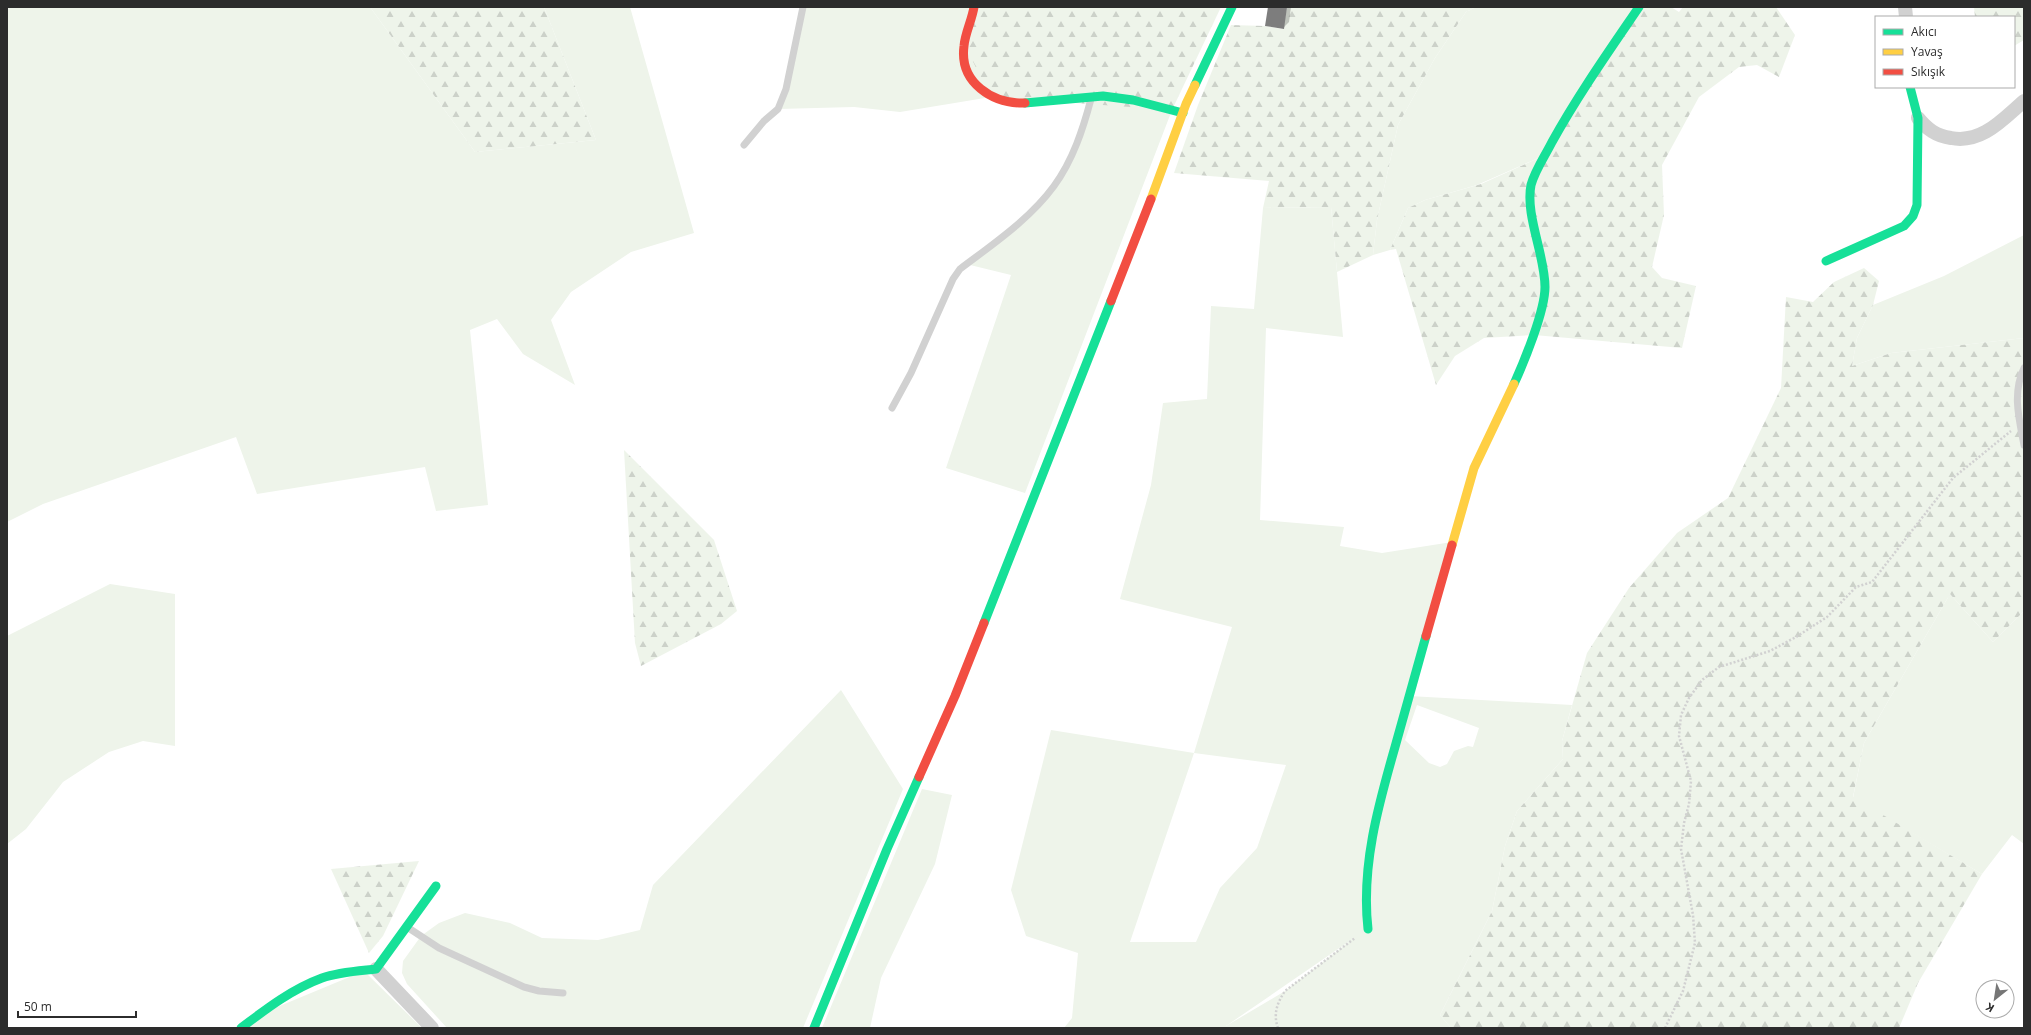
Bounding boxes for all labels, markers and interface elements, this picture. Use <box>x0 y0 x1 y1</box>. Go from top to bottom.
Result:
legend <box>1875 16 2015 88</box>
text: Akıcı <box>1911 23 1937 40</box>
text: Yavaş <box>1911 43 1943 60</box>
text: Sıkışık <box>1911 63 1946 80</box>
north arrow <box>1975 979 2015 1019</box>
scale bar <box>18 993 136 1019</box>
text: 50 m <box>24 998 52 1015</box>
text: K <box>1982 999 1997 1016</box>

